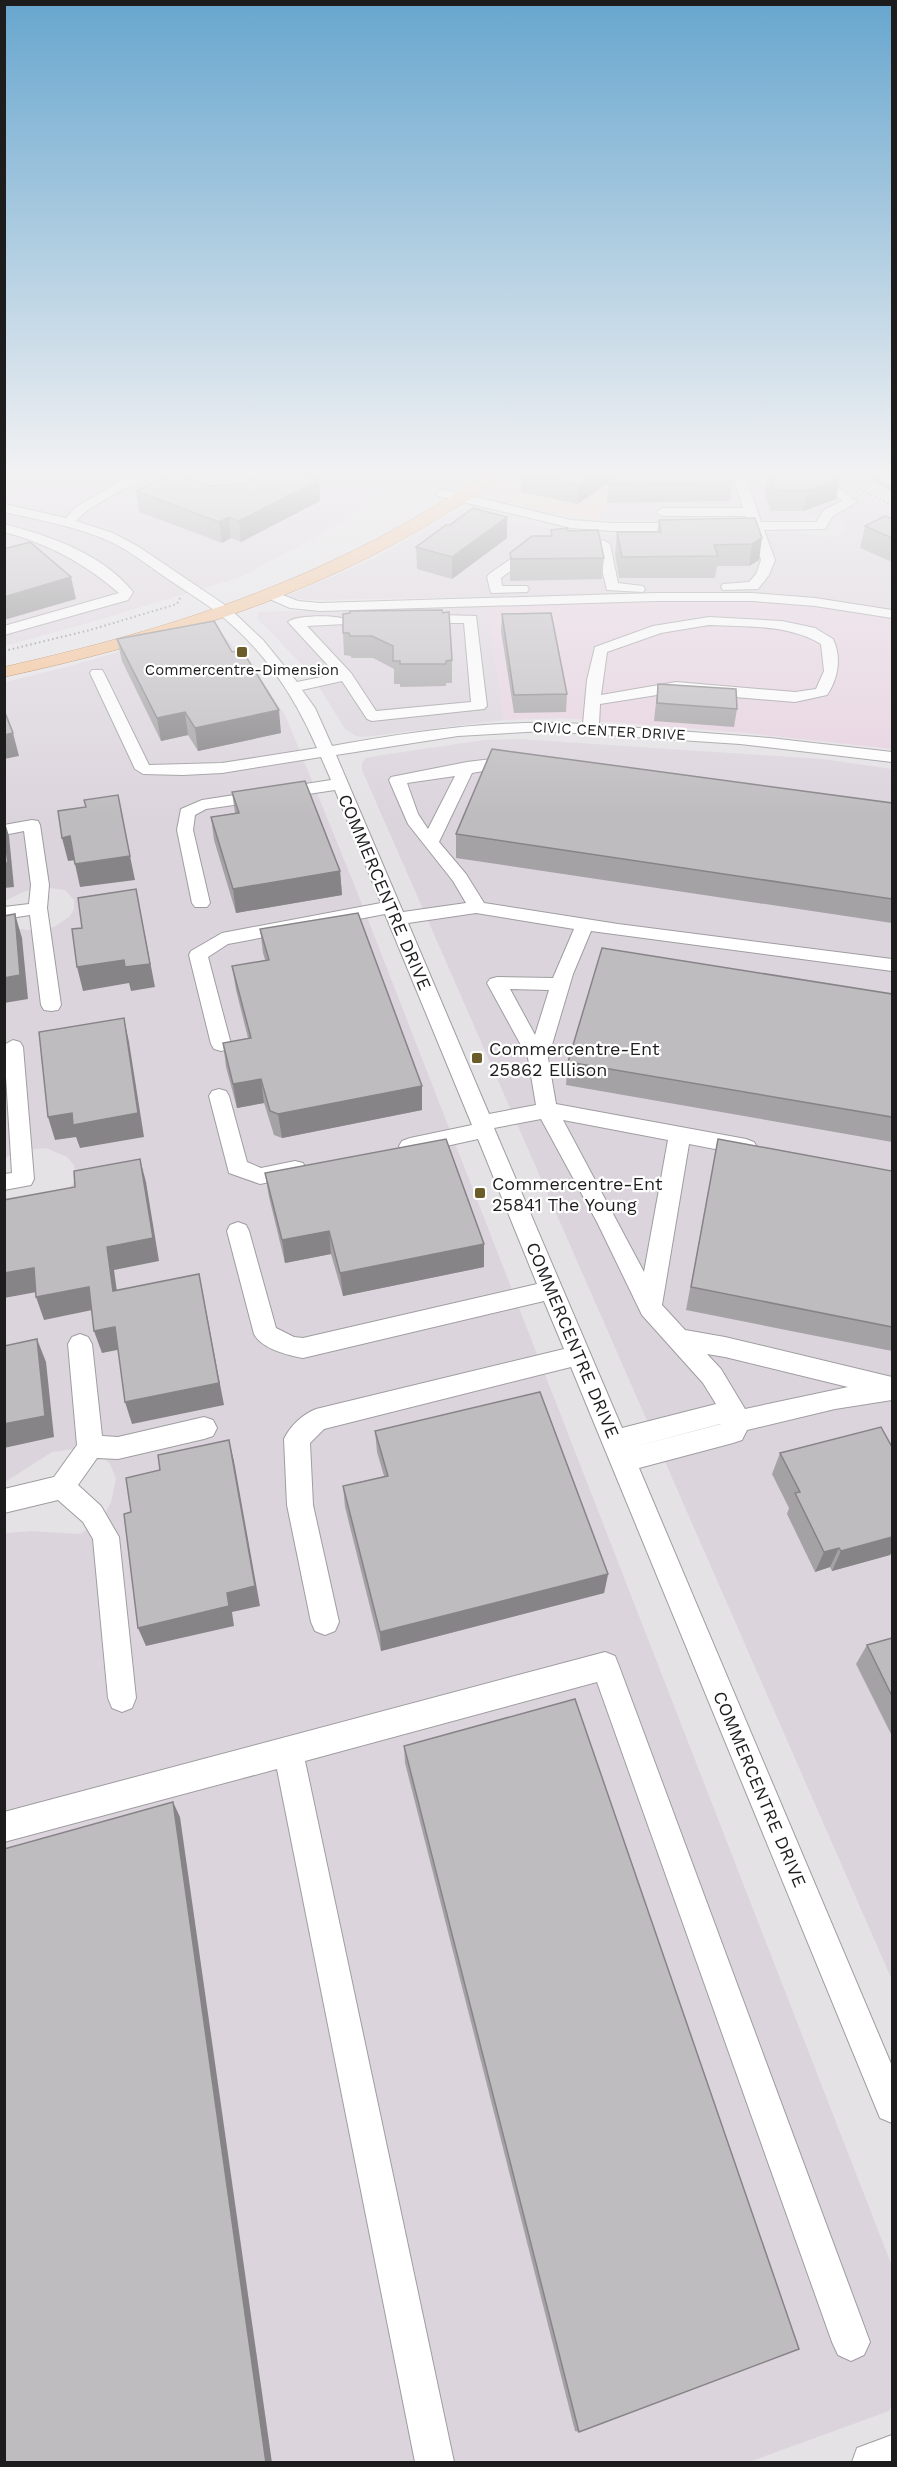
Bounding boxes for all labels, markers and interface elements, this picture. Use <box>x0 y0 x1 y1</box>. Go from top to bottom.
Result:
marker: Commercentre-Dimension <box>235 645 249 659</box>
place label: Commercentre-Dimension <box>145 661 339 679</box>
street label: CIVIC CENTER DRIVE <box>532 718 686 744</box>
street label: COMMERCENTRE DRIVE <box>334 791 436 993</box>
place label: Commercentre-Ent 25862 Ellison <box>489 1038 660 1080</box>
marker: Commercentre-Ent 25862 Ellison <box>470 1051 484 1065</box>
place label: Commercentre-Ent 25841 The Young <box>492 1173 663 1215</box>
marker: Commercentre-Ent 25841 The Young <box>473 1186 487 1200</box>
street label: COMMERCENTRE DRIVE <box>522 1239 624 1441</box>
street label: COMMERCENTRE DRIVE <box>709 1688 811 1890</box>

